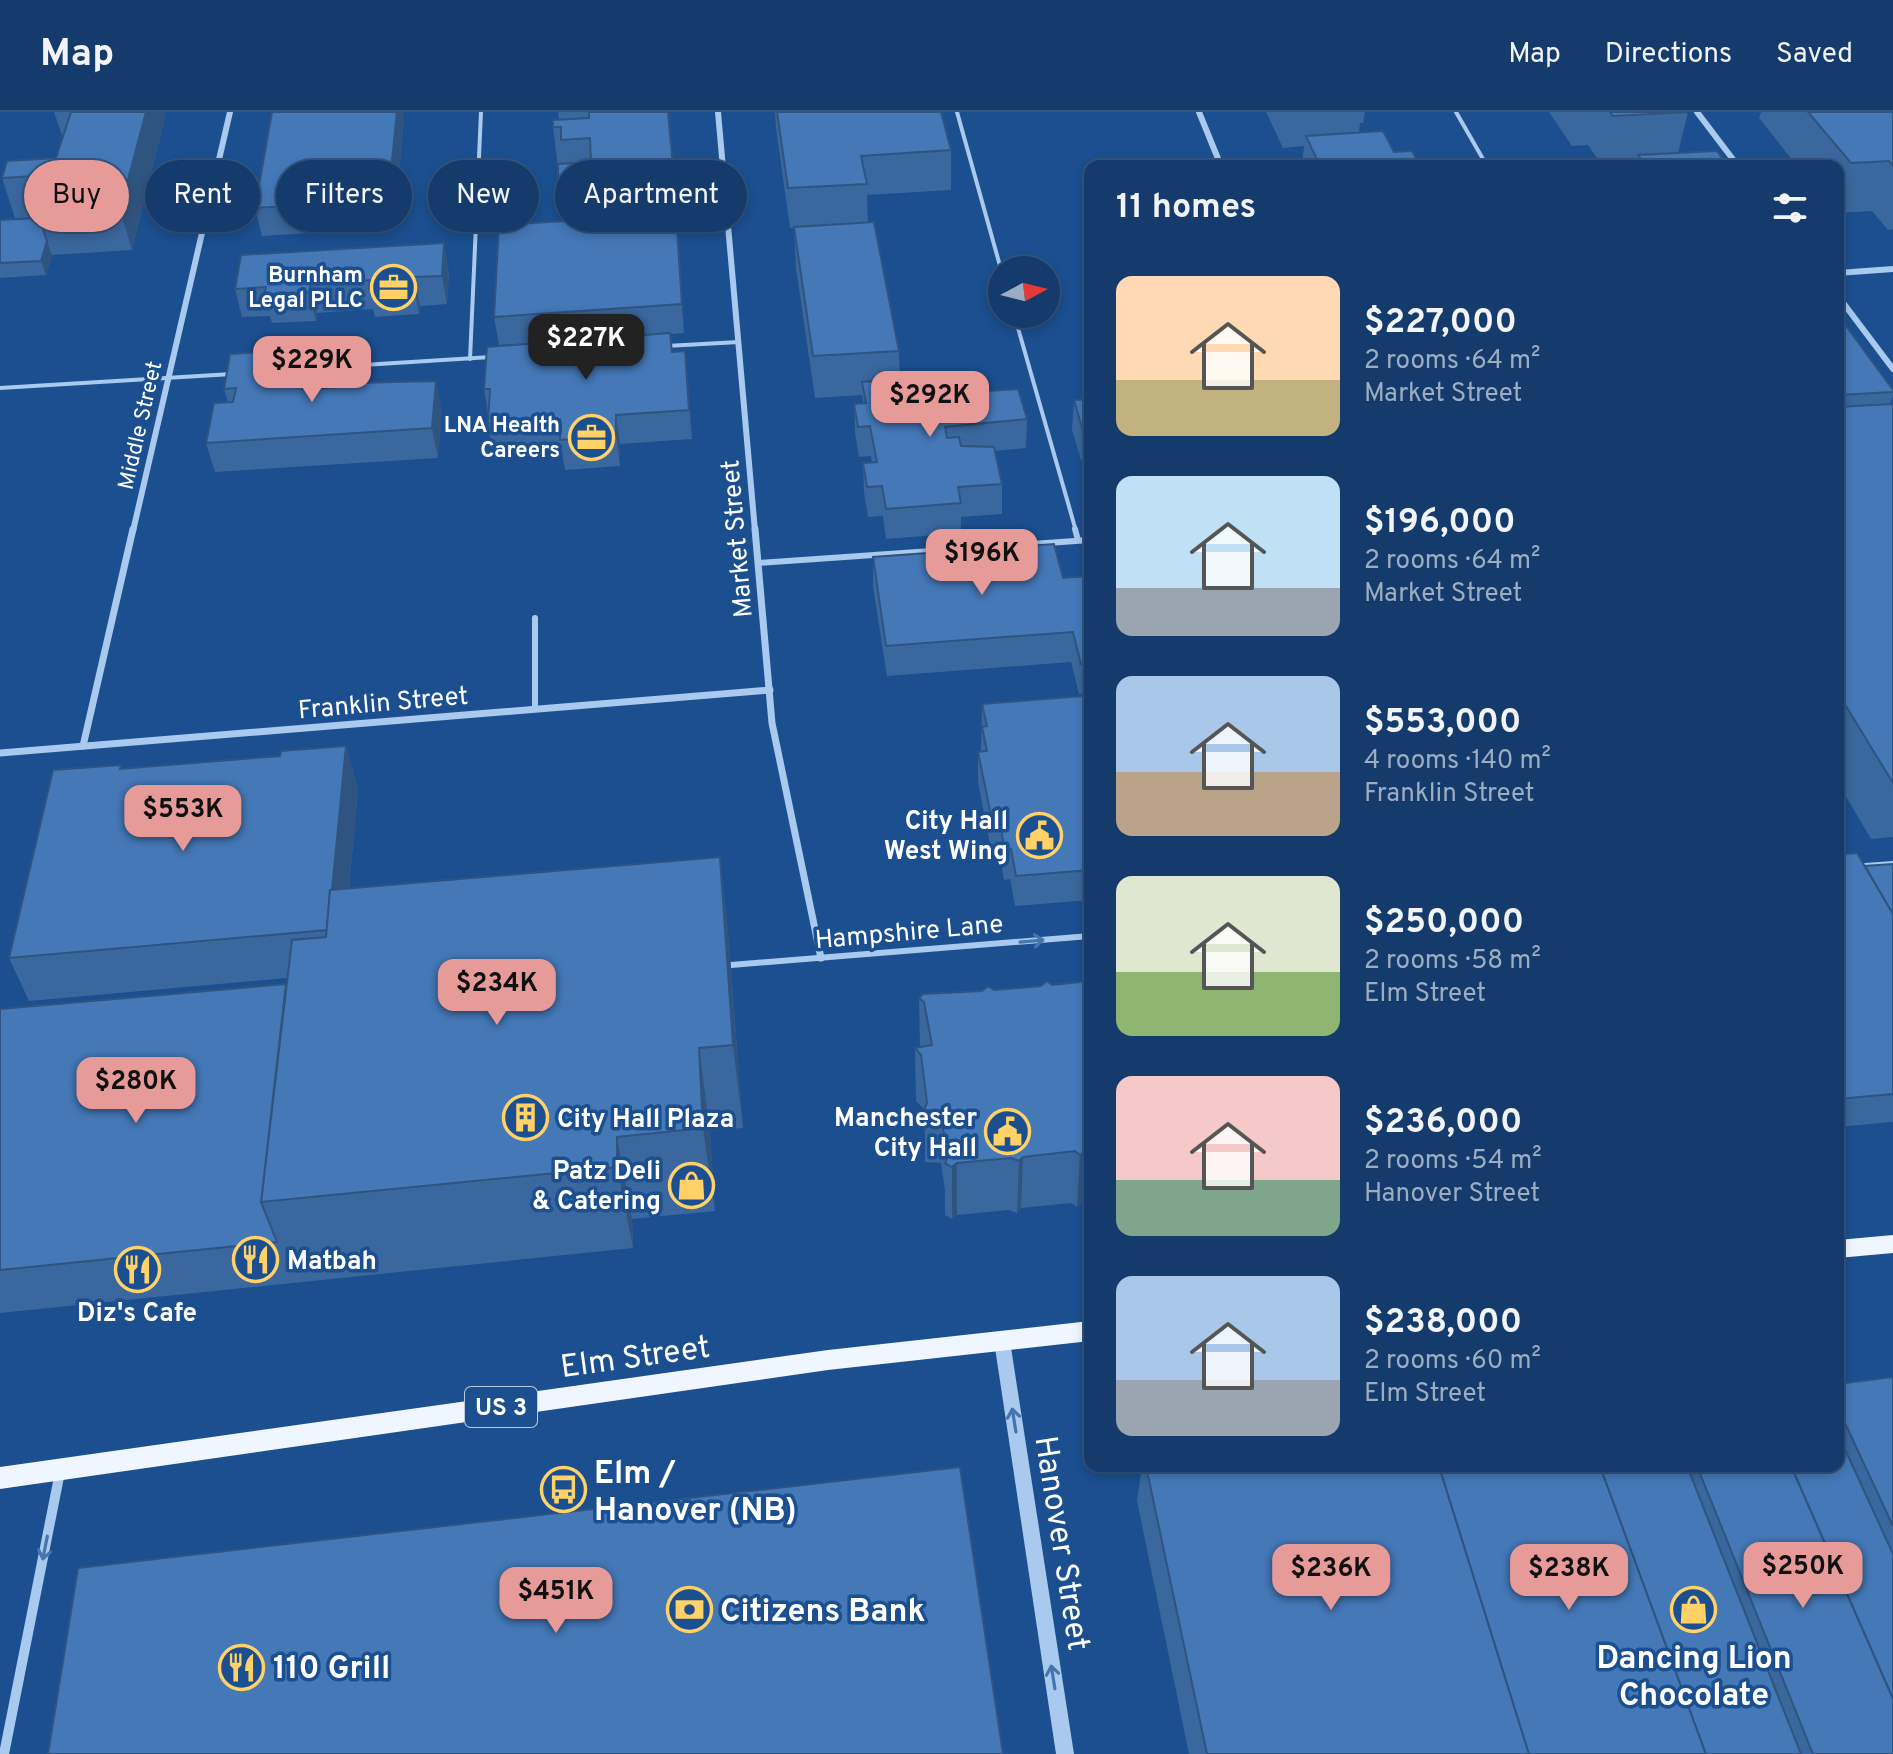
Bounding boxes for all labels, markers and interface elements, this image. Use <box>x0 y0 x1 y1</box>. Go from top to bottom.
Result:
text: Map <box>40 31 114 80</box>
text: Map <box>1508 37 1561 73</box>
text: Directions <box>1605 37 1732 73</box>
text: Saved <box>1776 37 1853 73</box>
chip: Buy <box>24 160 129 232</box>
chip: Rent <box>145 160 260 232</box>
chip: Filters <box>276 160 412 232</box>
chip: New <box>428 160 539 232</box>
chip: Apartment <box>555 160 747 232</box>
icon: filters <box>1768 186 1812 230</box>
text: 11 homes <box>1116 187 1256 230</box>
north arrow <box>988 256 1060 328</box>
map controls <box>988 256 1060 328</box>
place label: Burnham Legal PLLC <box>248 263 363 315</box>
office icon: Burnham Legal PLLC <box>370 263 418 311</box>
text: $227,000 <box>1364 302 1517 345</box>
icon: home <box>1180 308 1276 404</box>
pin: $227K <box>530 314 642 382</box>
text: $227K <box>546 323 626 356</box>
pin: $229K <box>256 336 368 404</box>
text: $229K <box>271 345 353 378</box>
text: 2 rooms · 64 m² <box>1364 345 1540 378</box>
street label: Middle Street <box>114 359 169 493</box>
pin: $292K <box>874 371 986 439</box>
text: Market Street <box>1364 378 1522 411</box>
text: $292K <box>889 380 971 413</box>
place label: LNA Health Careers <box>444 413 560 465</box>
office icon: LNA Health Careers <box>567 413 615 461</box>
street label: Market Street <box>715 458 762 619</box>
text: $196,000 <box>1364 502 1516 545</box>
icon: home <box>1180 508 1276 604</box>
pin: $196K <box>926 529 1038 597</box>
text: $196K <box>944 538 1020 571</box>
text: 2 rooms · 64 m² <box>1364 545 1540 578</box>
text: Market Street <box>1364 578 1522 611</box>
street label: Franklin Street <box>297 681 470 728</box>
text: $553,000 <box>1364 702 1521 745</box>
icon: home <box>1180 708 1276 804</box>
text: 4 rooms · 140 m² <box>1364 745 1551 778</box>
text: Franklin Street <box>1364 778 1534 811</box>
pin: $553K <box>127 785 239 853</box>
text: $553K <box>142 794 224 827</box>
place label: City Hall West Wing <box>884 806 1008 869</box>
public building icon: City Hall West Wing <box>1015 811 1063 859</box>
text: $250,000 <box>1364 902 1524 945</box>
icon: home <box>1180 908 1276 1004</box>
street label: Hampshire Lane <box>814 909 1005 958</box>
one-way arrow <box>1018 933 1045 948</box>
text: 2 rooms · 58 m² <box>1364 945 1541 978</box>
pin: $234K <box>441 959 553 1027</box>
text: $234K <box>456 968 538 1001</box>
text: Elm Street <box>1364 978 1486 1011</box>
pin: $280K <box>80 1057 192 1125</box>
text: $280K <box>94 1066 178 1099</box>
building icon: City Hall Plaza <box>502 1094 550 1142</box>
text: $236,000 <box>1364 1102 1522 1145</box>
place label: Manchester City Hall <box>834 1103 977 1166</box>
place label: City Hall Plaza <box>557 1104 734 1137</box>
public building icon: Manchester City Hall <box>984 1108 1032 1156</box>
icon: home <box>1180 1108 1276 1204</box>
text: 2 rooms · 54 m² <box>1364 1145 1542 1178</box>
place label: Patz Deli & Catering <box>532 1156 661 1219</box>
shop icon: Patz Deli & Catering <box>668 1161 716 1209</box>
text: Hanover Street <box>1364 1178 1540 1211</box>
restaurant icon: Matbah <box>232 1236 280 1284</box>
restaurant icon: Diz's Cafe <box>113 1245 161 1293</box>
place label: Matbah <box>287 1246 377 1279</box>
place label: Diz's Cafe <box>77 1298 197 1331</box>
text: $238,000 <box>1364 1302 1522 1345</box>
icon: home <box>1180 1308 1276 1404</box>
street label: Elm Street <box>558 1329 713 1389</box>
text: 2 rooms · 60 m² <box>1364 1345 1541 1378</box>
text: Elm Street <box>1364 1378 1486 1411</box>
road number: US 3 <box>465 1387 537 1427</box>
one-way arrow <box>1006 1408 1021 1433</box>
street label: Hanover Street <box>1023 1433 1097 1654</box>
place label: Elm / Hanover (NB) <box>594 1455 797 1532</box>
bus stop icon: Elm / Hanover (NB) <box>539 1466 587 1514</box>
one-way arrow <box>37 1535 52 1560</box>
pin: $250K <box>1747 1542 1859 1610</box>
pin: $236K <box>1275 1544 1387 1612</box>
pin: $238K <box>1513 1544 1625 1612</box>
text: $250K <box>1762 1551 1844 1584</box>
text: $236K <box>1290 1553 1372 1586</box>
text: $238K <box>1528 1553 1610 1586</box>
pin: $451K <box>500 1567 612 1635</box>
text: $451K <box>517 1576 595 1609</box>
bank icon: Citizens Bank <box>665 1586 713 1634</box>
shop icon: Dancing Lion Chocolate <box>1670 1586 1718 1634</box>
place label: Citizens Bank <box>720 1593 925 1633</box>
place label: Dancing Lion Chocolate <box>1596 1640 1792 1717</box>
restaurant icon: 110 Grill <box>218 1643 266 1691</box>
place label: 110 Grill <box>273 1650 390 1690</box>
one-way arrow <box>1045 1665 1060 1690</box>

